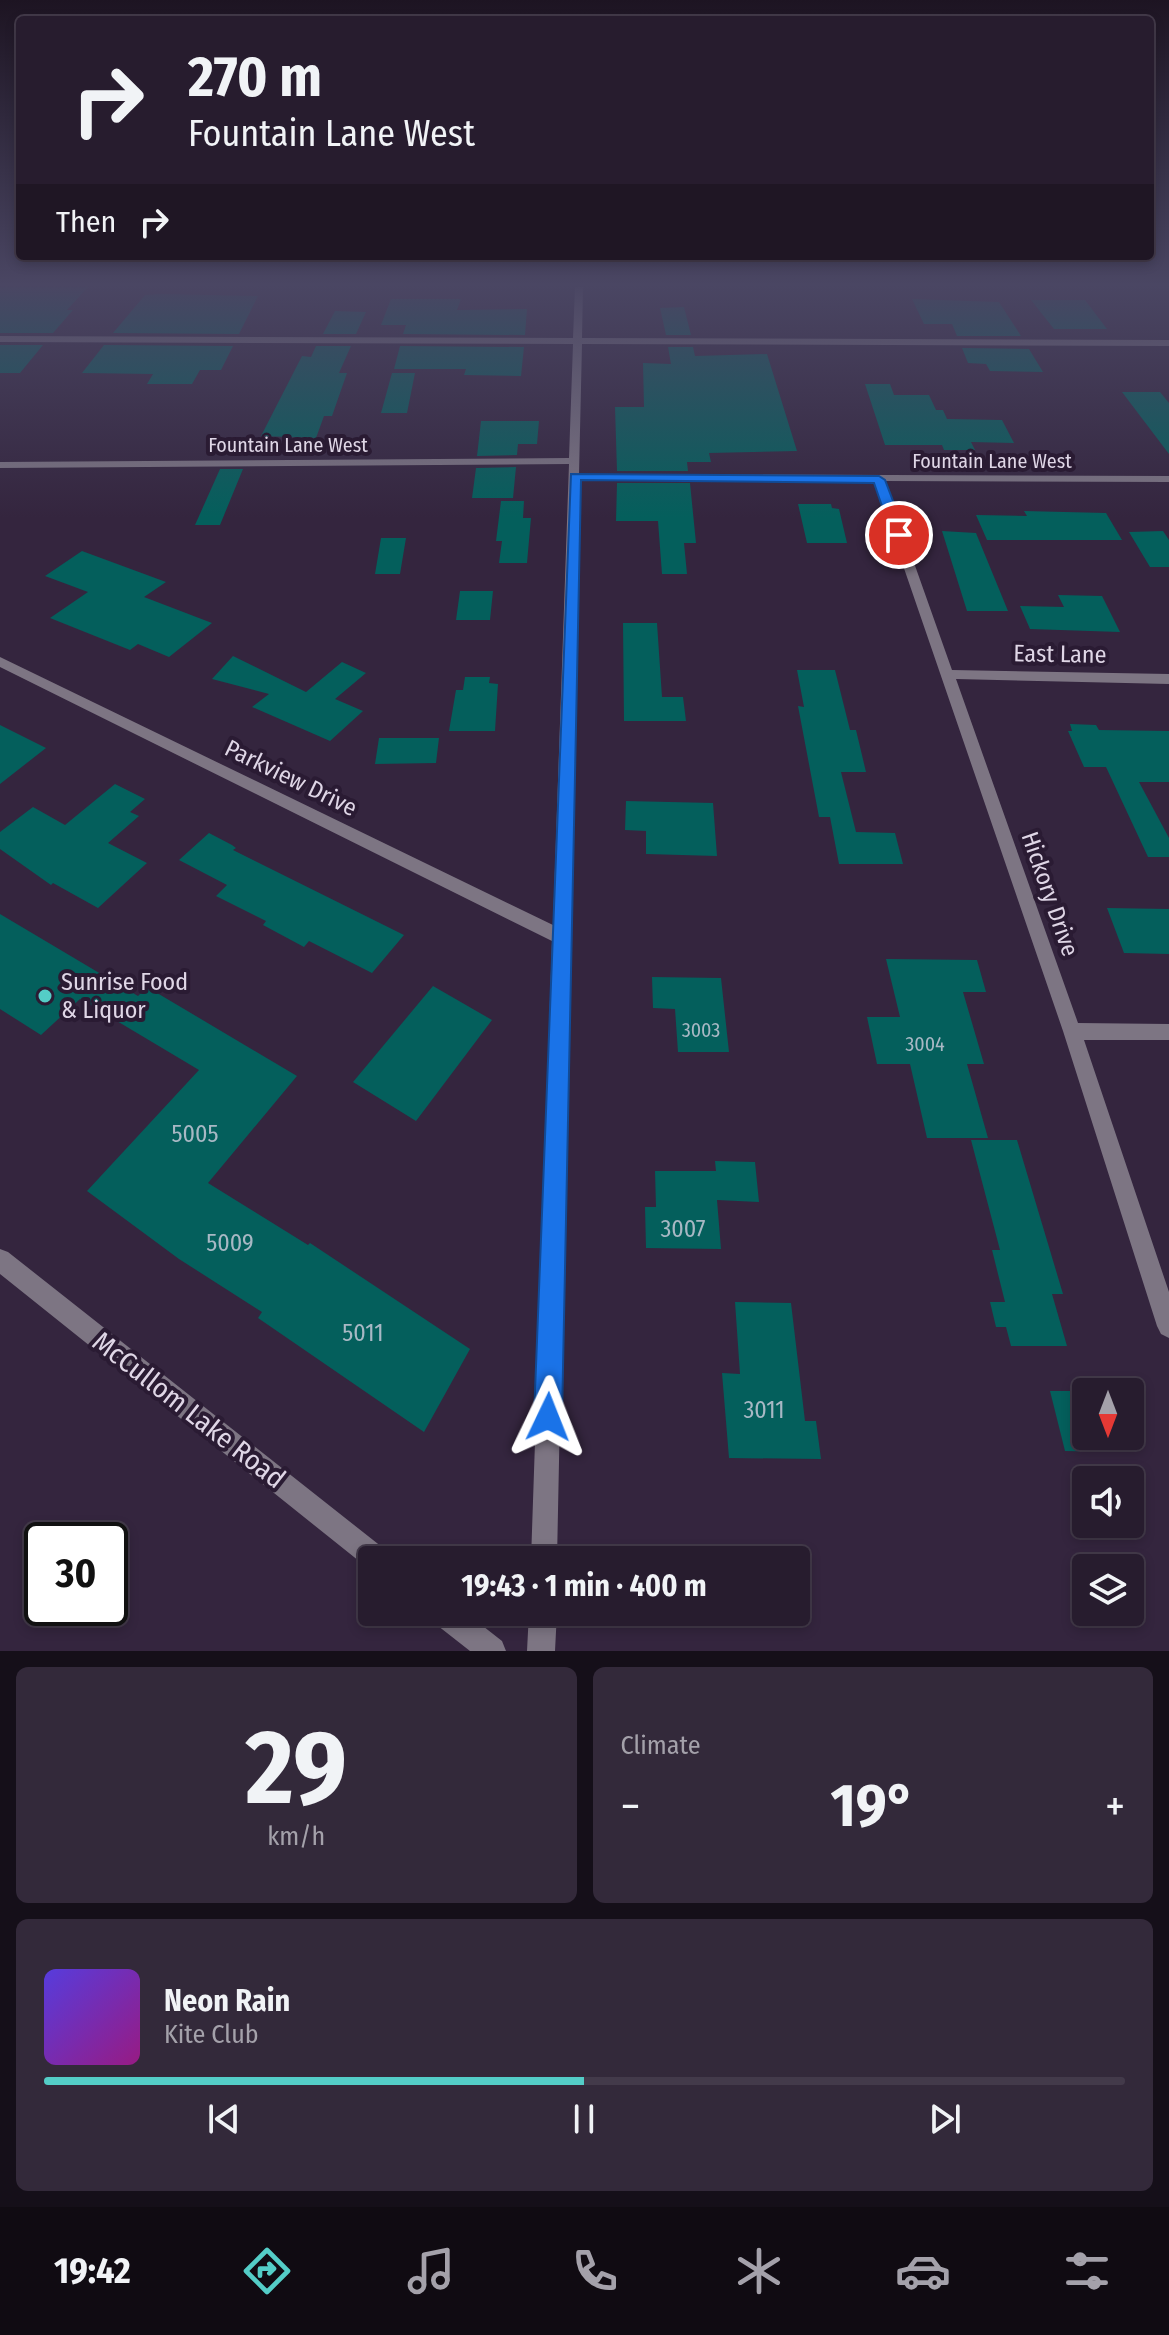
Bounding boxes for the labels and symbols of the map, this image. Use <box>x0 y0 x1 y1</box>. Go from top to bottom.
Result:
street label: Fountain Lane West <box>208 433 368 457</box>
street label: Fountain Lane West <box>912 449 1072 473</box>
pin <box>865 501 933 569</box>
street label: East Lane <box>1013 639 1107 669</box>
street label: Parkview Drive <box>220 734 362 822</box>
street label: Hickory Drive <box>1016 828 1084 960</box>
place label: Sunrise Food & Liquor <box>61 968 188 1024</box>
marker: Sunrise Food & Liquor <box>36 987 54 1005</box>
house number: 3003 <box>682 1018 720 1042</box>
house number: 3004 <box>905 1032 945 1056</box>
house number: 5005 <box>171 1120 219 1148</box>
house number: 3007 <box>660 1215 706 1243</box>
house number: 5009 <box>206 1229 254 1257</box>
house number: 5011 <box>342 1319 384 1347</box>
street label: McCullom Lake Road <box>86 1325 292 1495</box>
position arrow <box>506 1375 590 1459</box>
north arrow <box>1072 1378 1144 1450</box>
house number: 3011 <box>743 1396 785 1424</box>
speed limit sign: 30 <box>24 1522 128 1626</box>

